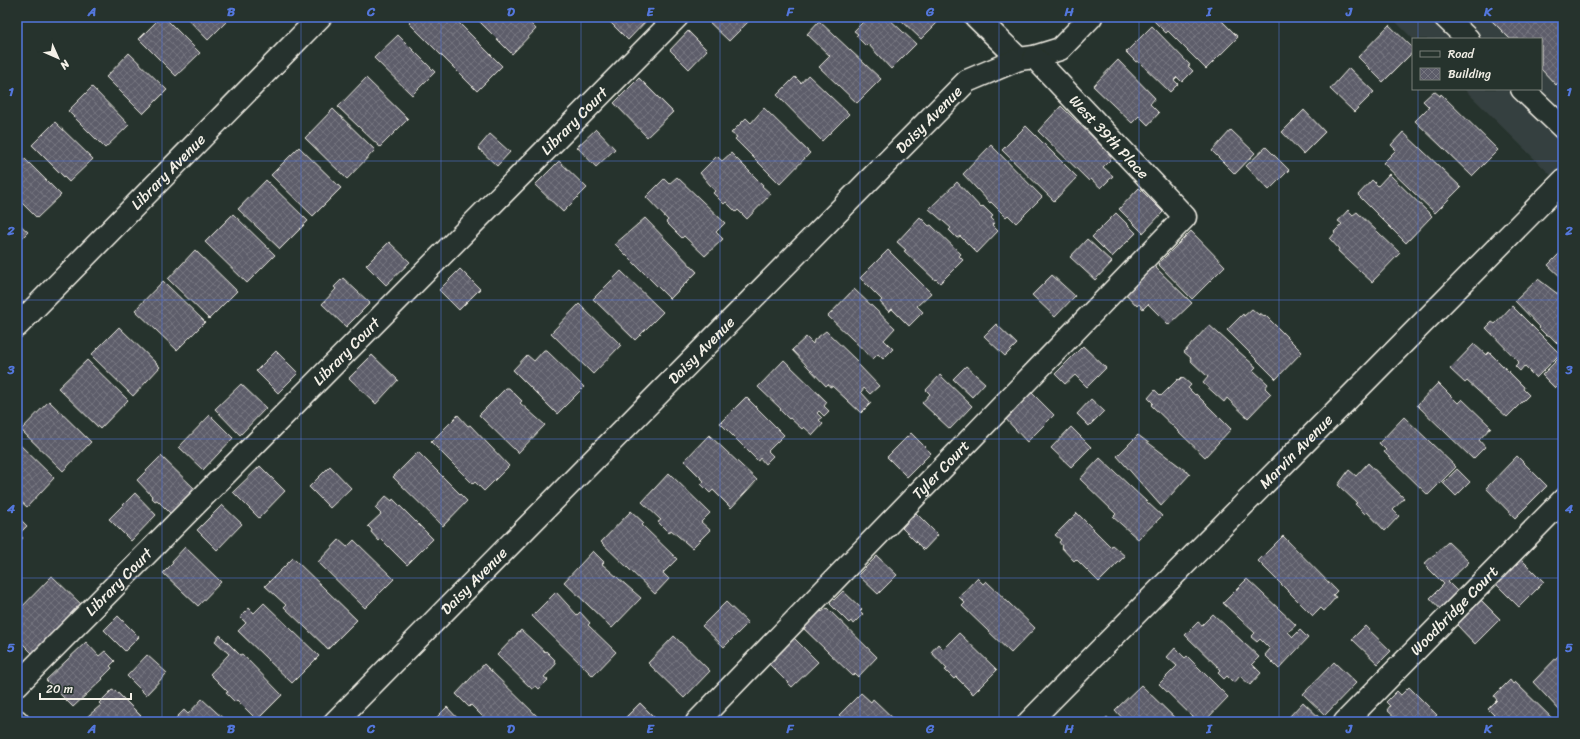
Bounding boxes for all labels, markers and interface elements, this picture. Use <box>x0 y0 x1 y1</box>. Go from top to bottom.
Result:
text: A <box>87 0 96 23</box>
text: B <box>227 0 236 23</box>
text: C <box>366 0 376 23</box>
text: D <box>507 0 515 23</box>
text: E <box>646 0 655 23</box>
text: F <box>785 0 794 23</box>
text: G <box>925 0 935 23</box>
text: H <box>1063 0 1074 23</box>
text: I <box>1205 0 1213 23</box>
text: J <box>1345 0 1353 23</box>
text: K <box>1483 0 1493 23</box>
north arrow <box>38 38 78 78</box>
legend <box>1412 38 1542 90</box>
text: Road <box>1448 43 1475 65</box>
text: N <box>55 55 75 74</box>
text: Building <box>1448 63 1491 85</box>
street label: Daisy Avenue <box>889 79 969 160</box>
text: 1 <box>8 80 14 103</box>
street label: Library Court <box>534 80 615 161</box>
text: 1 <box>1566 80 1572 103</box>
street label: West 39th Place <box>1063 89 1156 186</box>
street label: Library Avenue <box>124 127 212 216</box>
text: 2 <box>6 219 15 242</box>
text: 2 <box>1564 219 1573 242</box>
street label: Library Court <box>306 310 387 392</box>
street label: Daisy Avenue <box>662 310 742 390</box>
text: 3 <box>6 358 15 381</box>
text: 3 <box>1564 358 1573 381</box>
street label: Marvin Avenue <box>1253 408 1339 495</box>
street label: Tyler Court <box>906 433 976 505</box>
text: 4 <box>6 497 16 520</box>
text: 4 <box>1564 497 1574 520</box>
street label: Library Court <box>79 541 160 622</box>
street label: Daisy Avenue <box>434 541 514 621</box>
street label: Woodbridge Court <box>1404 559 1505 662</box>
text: 5 <box>7 636 15 659</box>
text: 5 <box>1565 636 1573 659</box>
scale bar <box>40 675 131 701</box>
text: 20 m <box>46 678 73 700</box>
text: A <box>87 717 96 739</box>
text: B <box>227 717 236 739</box>
text: C <box>366 717 376 739</box>
text: D <box>507 717 515 739</box>
text: E <box>646 717 655 739</box>
text: F <box>785 717 794 739</box>
text: G <box>925 717 935 739</box>
text: H <box>1063 717 1074 739</box>
text: I <box>1205 717 1213 739</box>
text: J <box>1345 717 1353 739</box>
text: K <box>1483 717 1493 739</box>

